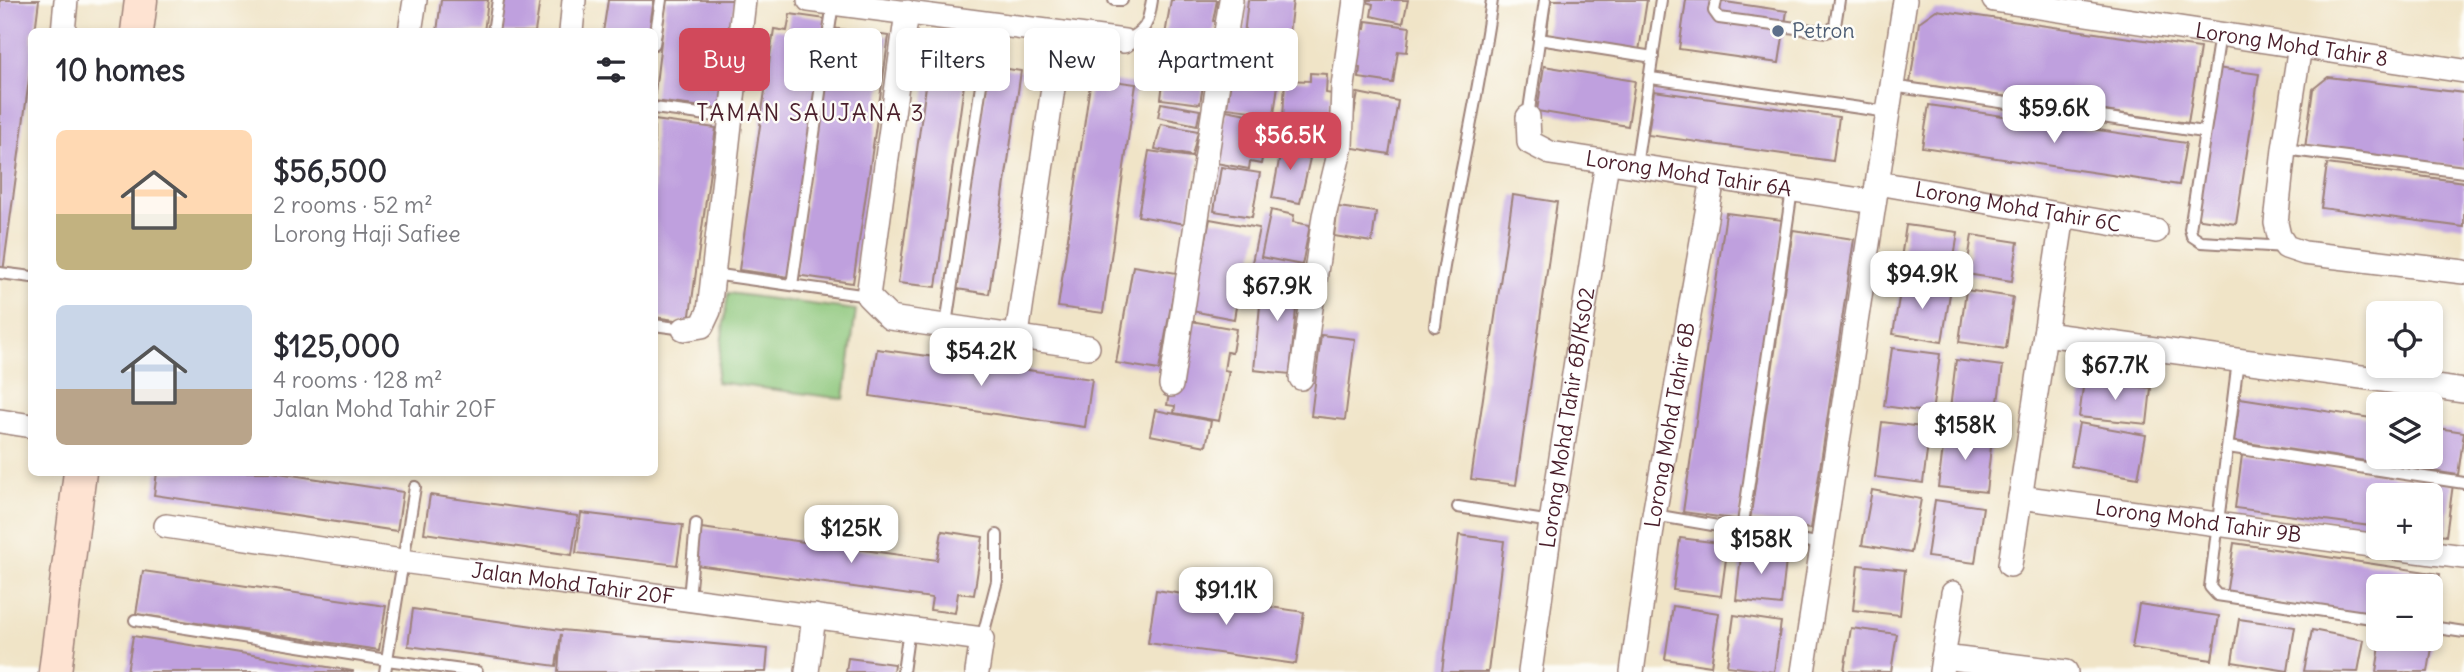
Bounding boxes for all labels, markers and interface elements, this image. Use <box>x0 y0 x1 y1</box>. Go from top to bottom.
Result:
place label: Petron <box>1792 17 1855 44</box>
street label: Lorong Mohd Tahir 8 <box>2194 17 2390 72</box>
marker: Petron <box>1770 23 1786 39</box>
chip: Buy <box>679 28 770 91</box>
chip: Rent <box>784 28 882 91</box>
chip: Filters <box>896 28 1010 91</box>
chip: New <box>1024 28 1120 91</box>
chip: Apartment <box>1134 28 1298 91</box>
text: 10 homes <box>56 51 185 89</box>
icon: filters <box>592 51 630 89</box>
pin: $59.6K <box>1997 86 2111 145</box>
text: $59.6K <box>2019 93 2089 122</box>
district label: TAMAN SAUJANA 3 <box>696 98 926 127</box>
pin: $56.5K <box>1233 113 1347 172</box>
text: $56.5K <box>1254 120 1326 149</box>
street label: Lorong Mohd Tahir 6A <box>1584 145 1794 202</box>
text: $56,500 <box>273 152 387 190</box>
icon: home <box>112 158 196 242</box>
street label: Lorong Mohd Tahir 6C <box>1913 176 2123 238</box>
text: 2 rooms · 52 m² <box>273 190 433 219</box>
text: Lorong Haji Safiee <box>273 219 461 248</box>
pin: $94.9K <box>1865 252 1979 311</box>
text: $94.9K <box>1886 259 1958 288</box>
pin: $67.9K <box>1220 264 1334 323</box>
text: $67.9K <box>1242 271 1312 300</box>
street label: Lorong Mohd Tahir 6B/Ks02 <box>1533 285 1600 550</box>
map controls <box>2366 301 2443 651</box>
button: locate <box>2366 301 2443 378</box>
street label: Lorong Mohd Tahir 6B <box>1638 320 1701 529</box>
text: $125,000 <box>273 327 400 365</box>
pin: $54.2K <box>924 328 1038 388</box>
icon: home <box>112 333 196 417</box>
text: $54.2K <box>946 336 1016 365</box>
pin: $67.7K <box>2058 342 2172 402</box>
text: $67.7K <box>2081 350 2149 379</box>
text: 4 rooms · 128 m² <box>273 365 443 394</box>
button: layers <box>2366 392 2443 469</box>
text: Jalan Mohd Tahir 20F <box>273 394 496 423</box>
pin: $158K <box>1916 402 2014 462</box>
text: $158K <box>1934 410 1996 439</box>
button: + <box>2366 483 2443 560</box>
street label: Lorong Mohd Tahir 9B <box>2093 493 2303 548</box>
pin: $125K <box>802 505 900 565</box>
text: $125K <box>820 513 882 542</box>
pin: $158K <box>1712 516 1810 576</box>
text: $158K <box>1730 524 1792 553</box>
street label: Jalan Mohd Tahir 20F <box>470 557 676 610</box>
pin: $91.1K <box>1169 568 1283 627</box>
button: − <box>2366 574 2443 651</box>
text: $91.1K <box>1195 575 1257 604</box>

